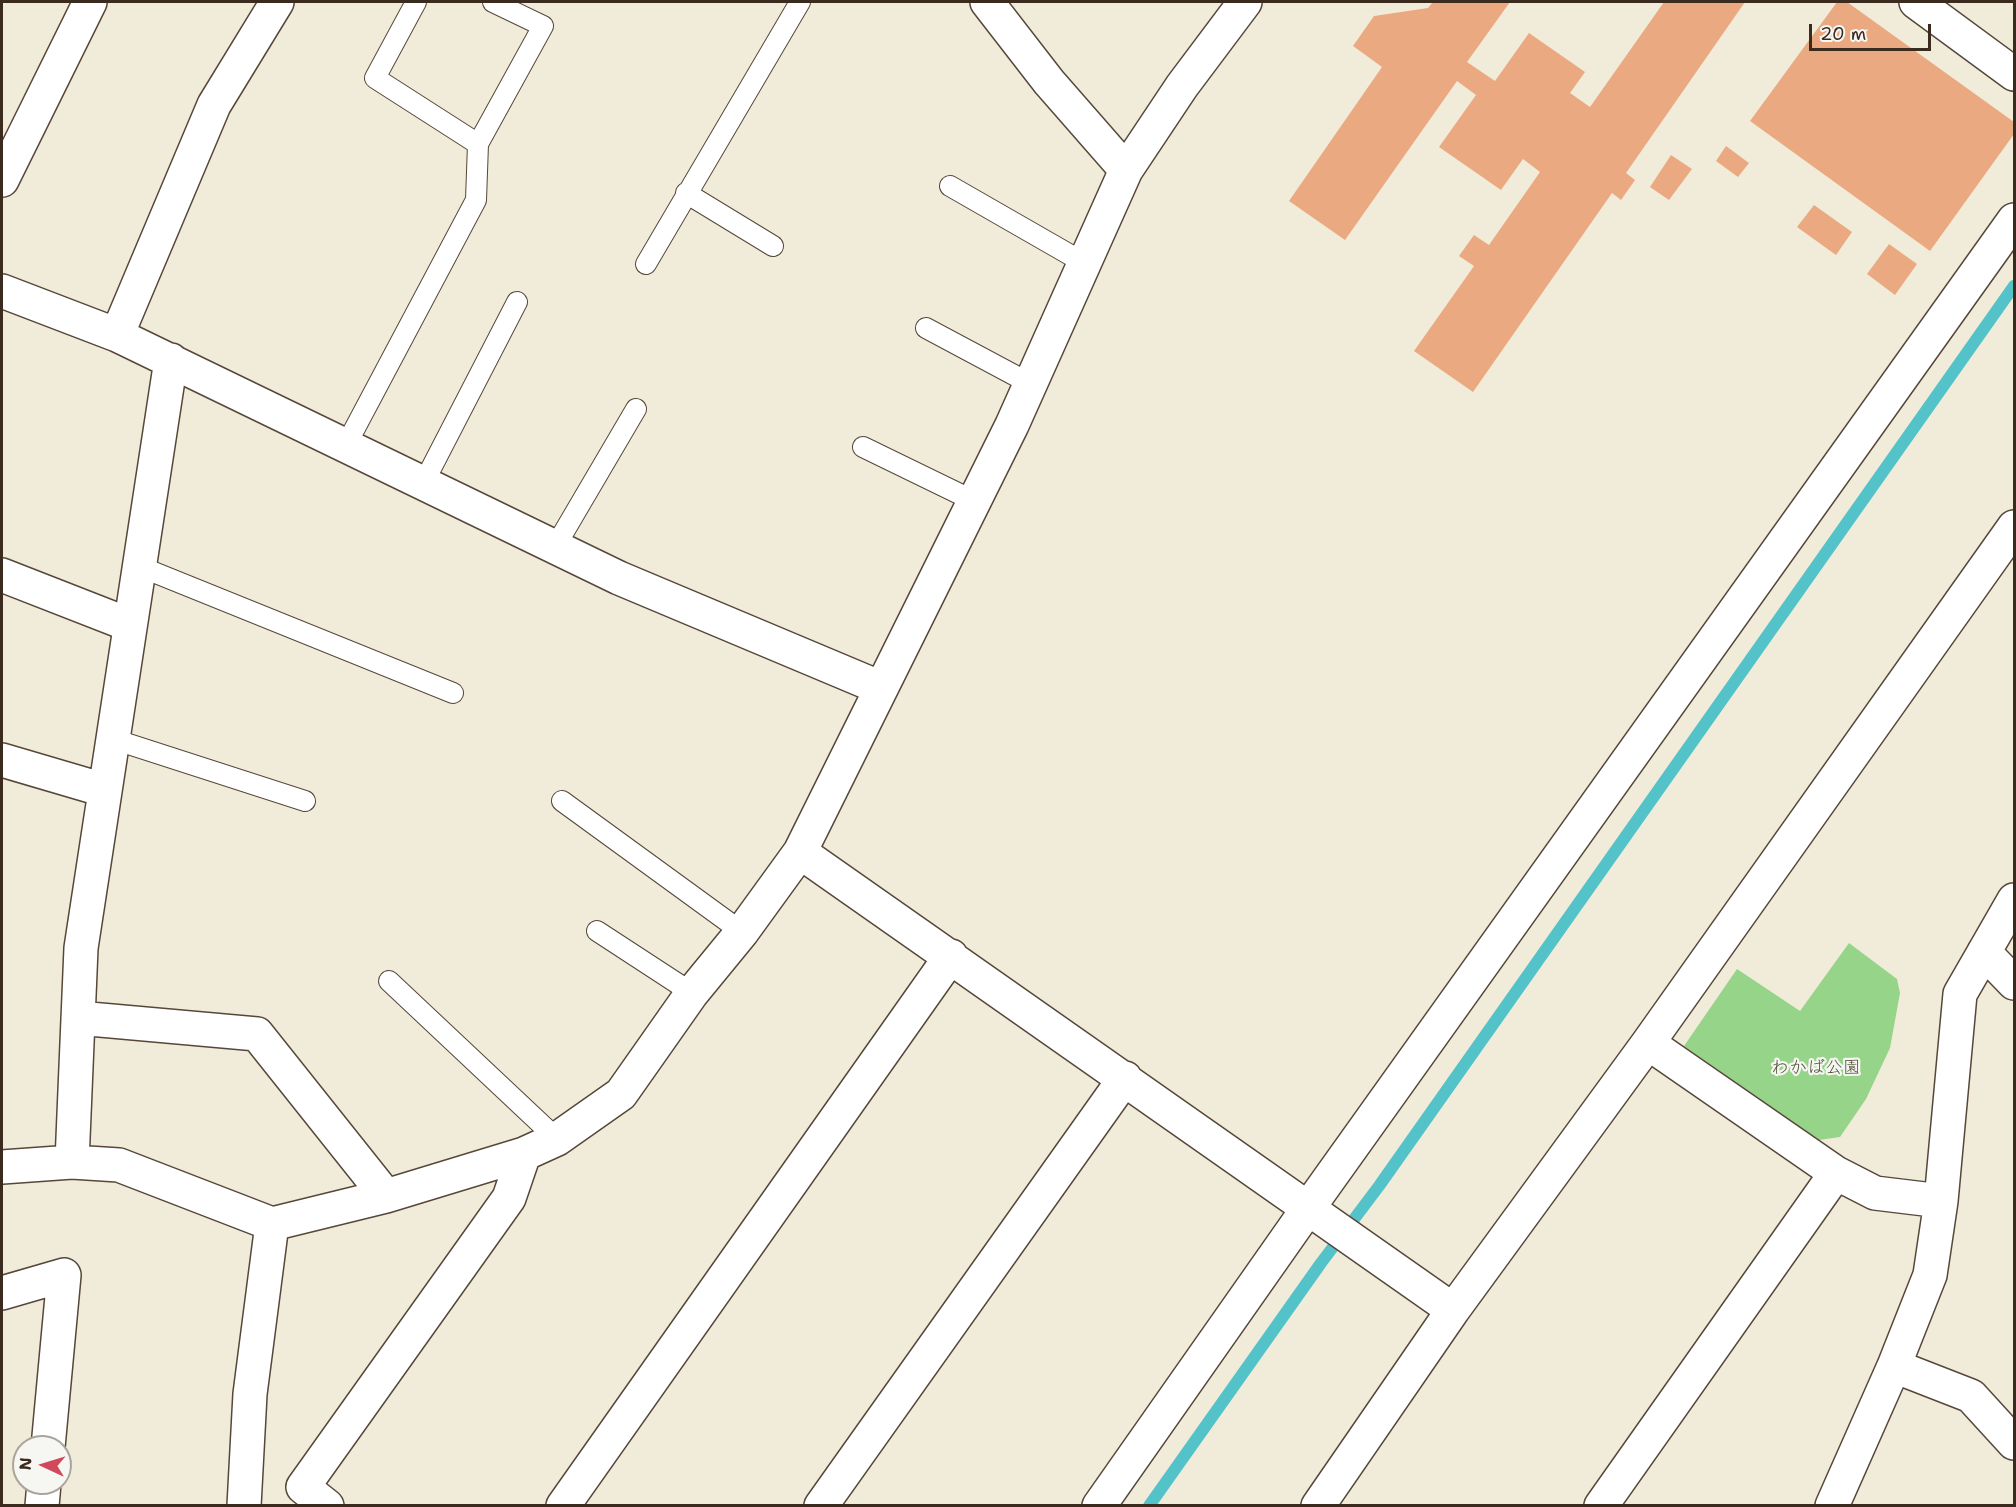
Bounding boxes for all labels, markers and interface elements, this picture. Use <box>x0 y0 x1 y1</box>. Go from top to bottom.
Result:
scale bar <box>1812 12 1934 50</box>
text: 20 m <box>1820 22 1866 46</box>
park label: わかば公園 <box>1771 1057 1861 1079</box>
north arrow <box>12 1435 72 1495</box>
text: N <box>15 1457 36 1471</box>

